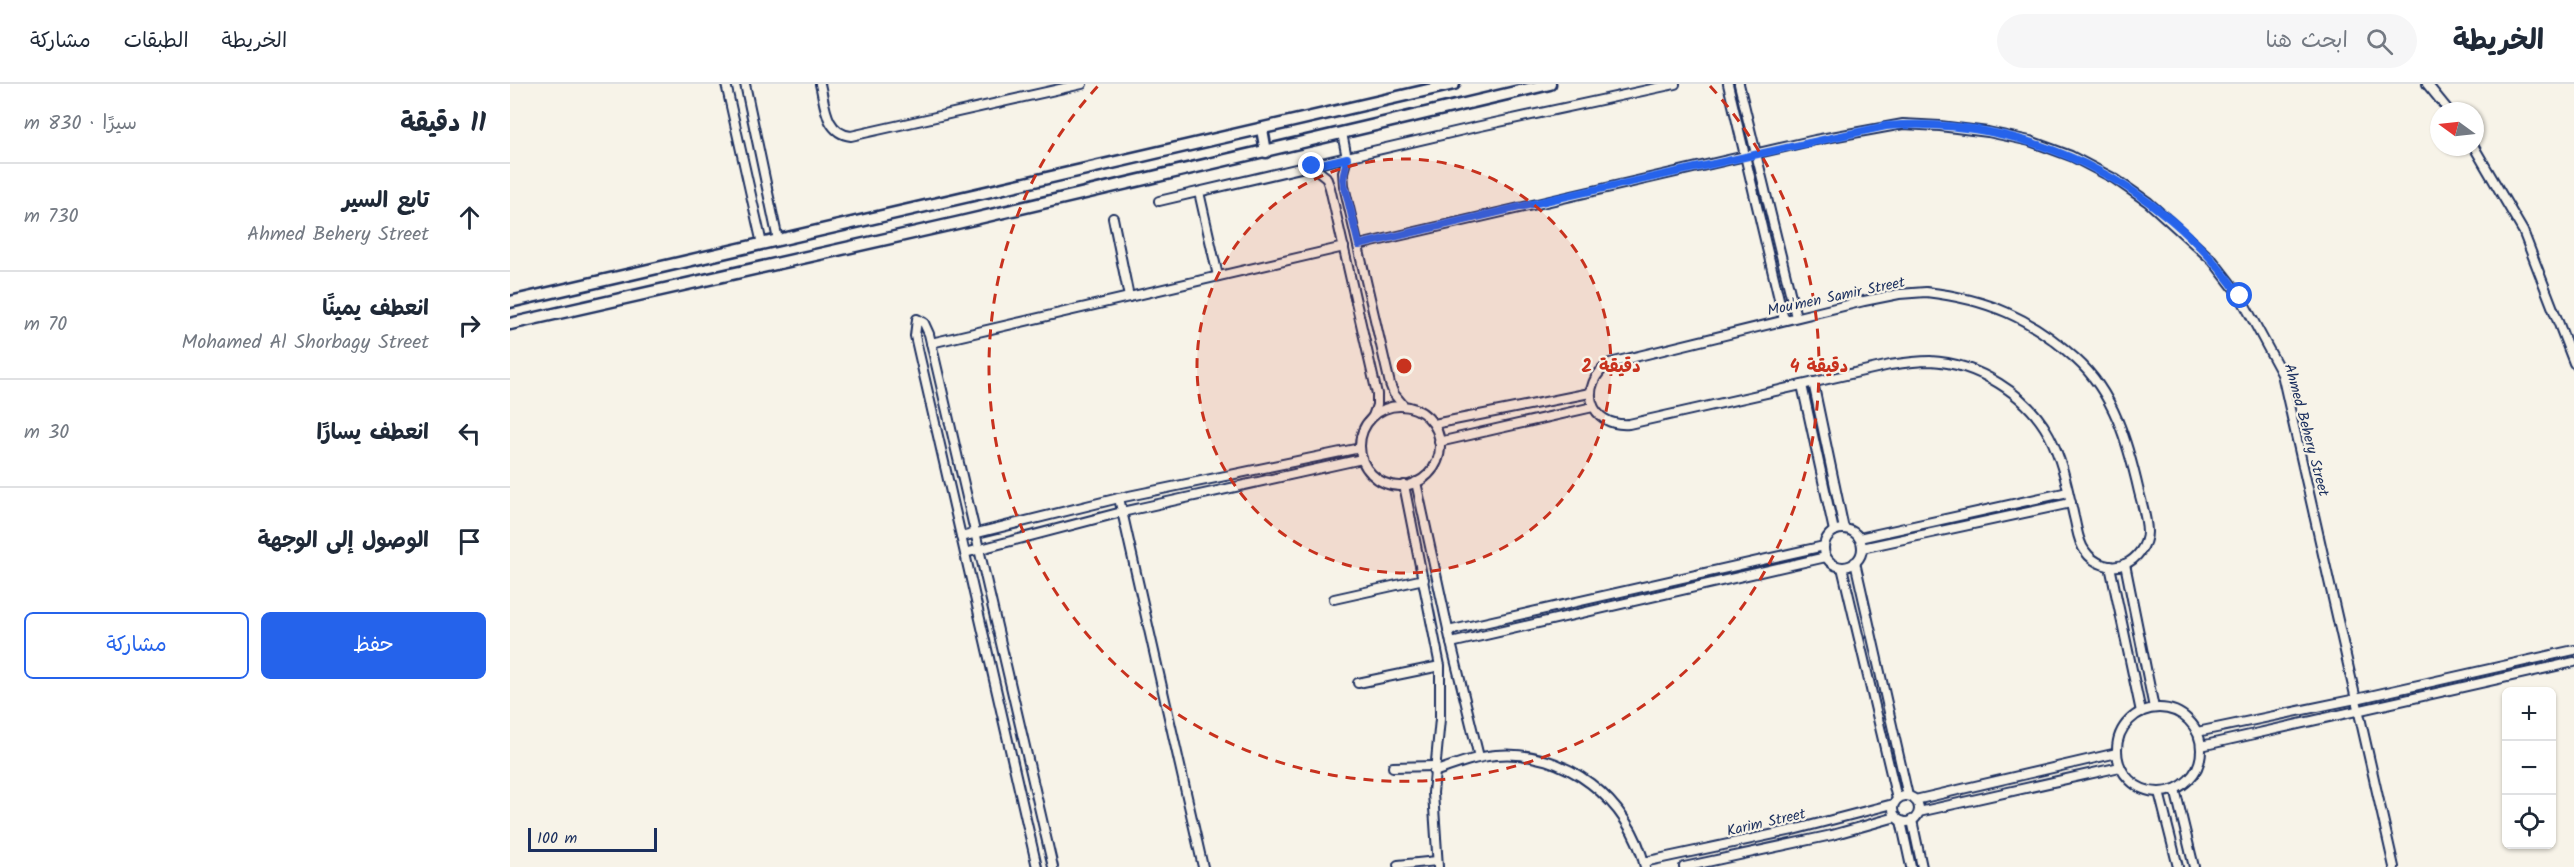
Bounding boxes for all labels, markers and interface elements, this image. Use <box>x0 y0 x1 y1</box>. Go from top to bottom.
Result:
search box <box>1997 14 2417 68</box>
text: الخريطة <box>2453 19 2544 64</box>
text: ابحث هنا <box>2265 24 2348 59</box>
text: مشاركة <box>30 25 91 58</box>
text: الطبقات <box>124 25 189 58</box>
text: الخريطة <box>222 25 287 58</box>
icon: search <box>2363 25 2396 58</box>
north arrow <box>2430 102 2484 156</box>
text: 11 دقيقة <box>400 103 486 145</box>
text: سيرًا · 830 m <box>24 108 137 140</box>
route end <box>1298 152 1324 178</box>
text: تابع السير <box>342 184 429 219</box>
text: 730 m <box>24 201 79 233</box>
icon: ahead <box>453 201 486 234</box>
text: Ahmed Behery Street <box>247 219 429 251</box>
street label: Mou'men Samir Street <box>1765 271 1907 323</box>
route start <box>2226 282 2252 308</box>
text: انعطف يمينًا <box>322 292 429 327</box>
text: 70 m <box>24 309 67 341</box>
icon: right <box>453 309 486 342</box>
text: Mohamed Al Shorbagy Street <box>182 327 429 359</box>
text: 2 دقيقة <box>1582 353 1640 382</box>
text: 4 دقيقة <box>1790 353 1848 382</box>
centre of rings <box>1394 356 1414 376</box>
street label: Ahmed Behery Street <box>2277 361 2335 499</box>
text: انعطف يسارًا <box>317 416 429 451</box>
text: 30 m <box>24 417 69 449</box>
icon: left <box>453 417 486 450</box>
text: الوصول إلى الوجهة <box>257 524 429 559</box>
icon: arrive <box>453 525 486 558</box>
button: مشاركة <box>24 612 249 679</box>
button: حفظ <box>261 612 486 679</box>
map controls <box>2502 687 2556 849</box>
button: + <box>2502 687 2556 741</box>
button: − <box>2502 741 2556 795</box>
button: locate <box>2502 795 2556 849</box>
street label: Karim Street <box>1724 802 1808 844</box>
scale bar <box>528 825 657 852</box>
text: 100 m <box>537 826 577 851</box>

